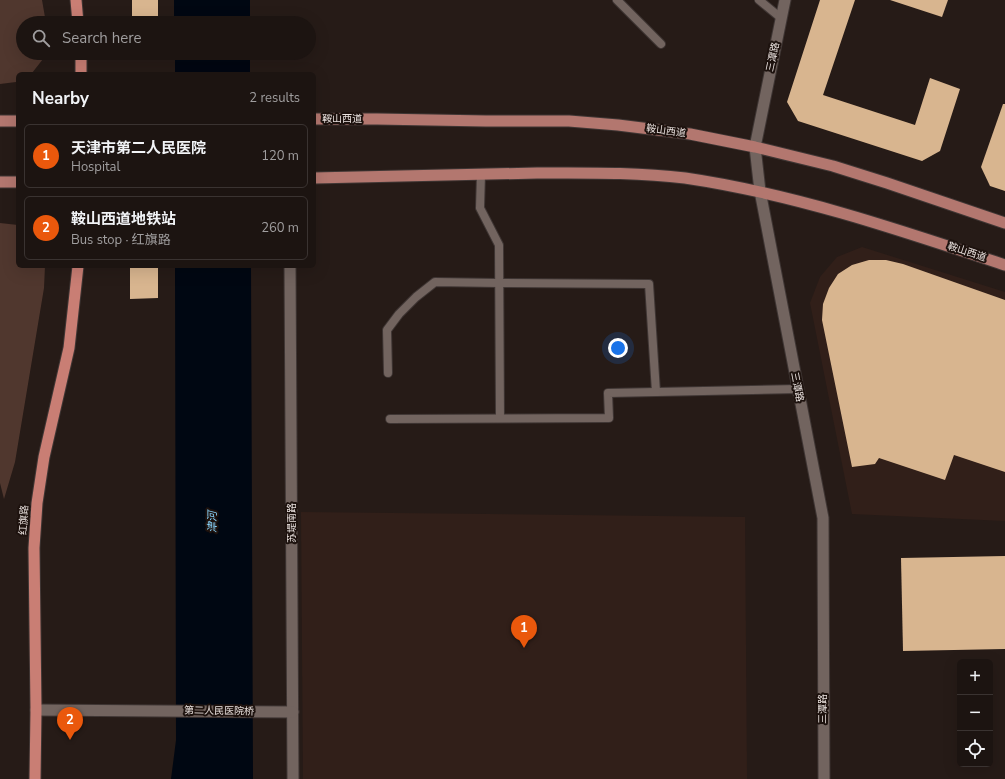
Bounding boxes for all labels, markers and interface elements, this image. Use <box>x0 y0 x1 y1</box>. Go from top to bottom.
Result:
search box <box>16 16 316 60</box>
icon: search <box>30 27 52 49</box>
text: Search here <box>62 28 142 48</box>
street label: 三潭路 <box>763 41 783 73</box>
text: Nearby <box>32 87 89 110</box>
text: 2 results <box>249 89 300 107</box>
street label: 鞍山西道 <box>322 112 362 126</box>
street label: 鞍山西道 <box>645 121 687 141</box>
text: 天津市第二人民医院 <box>71 138 206 158</box>
text: 1 <box>42 147 50 165</box>
text: 120 m <box>261 147 299 165</box>
text: Hospital <box>71 158 120 176</box>
text: 鞍山西道地铁站 <box>71 209 176 229</box>
text: 2 <box>42 219 50 237</box>
text: 260 m <box>261 219 299 237</box>
text: Bus stop · 红旗路 <box>71 231 171 249</box>
street label: 鞍山西道 <box>946 239 988 265</box>
your location <box>608 338 628 358</box>
street label: 三潭路 <box>787 371 807 403</box>
street label: 苏堤南路 <box>285 503 299 543</box>
street label: 红旗路 <box>16 505 32 535</box>
water label: 津河 <box>205 509 220 533</box>
pin: 1 <box>511 615 537 648</box>
map controls <box>957 659 993 767</box>
button: + <box>957 659 993 695</box>
street label: 三潭路 <box>816 694 830 724</box>
button: − <box>957 695 993 731</box>
street label: 第二人民医院桥 <box>184 703 254 719</box>
pin: 2 <box>57 707 83 740</box>
button: locate <box>957 731 993 767</box>

